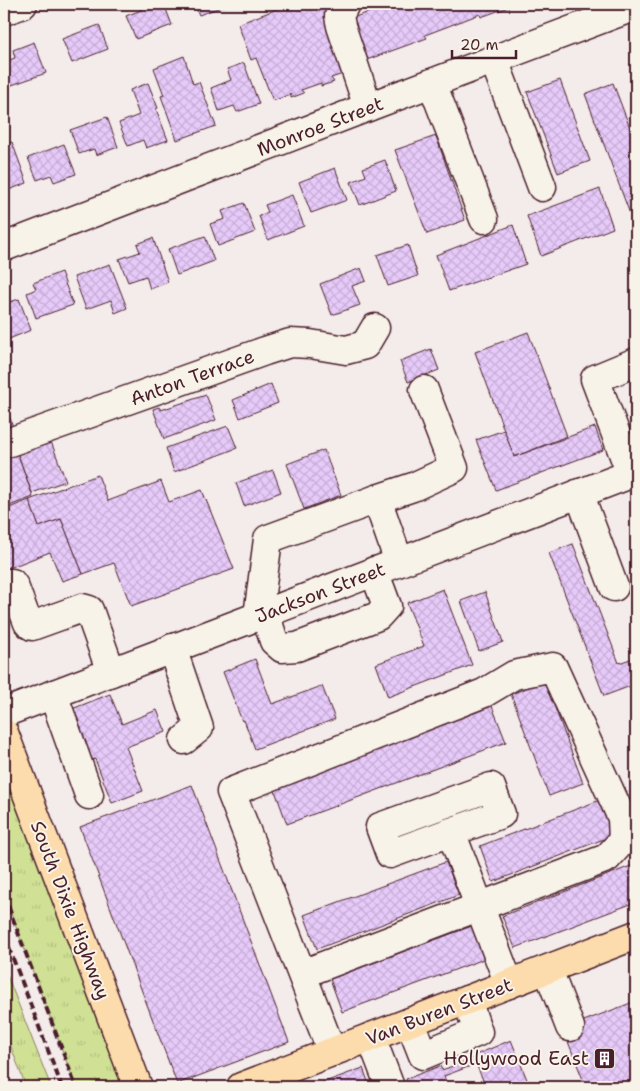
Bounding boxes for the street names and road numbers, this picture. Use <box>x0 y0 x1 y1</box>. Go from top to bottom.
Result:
street label: Monroe Street <box>253 91 387 162</box>
street label: Anton Terrace <box>127 343 258 411</box>
street label: Jackson Street <box>252 556 389 629</box>
street label: South Dixie Highway <box>25 817 116 1003</box>
street label: Van Buren Street <box>362 972 516 1051</box>

